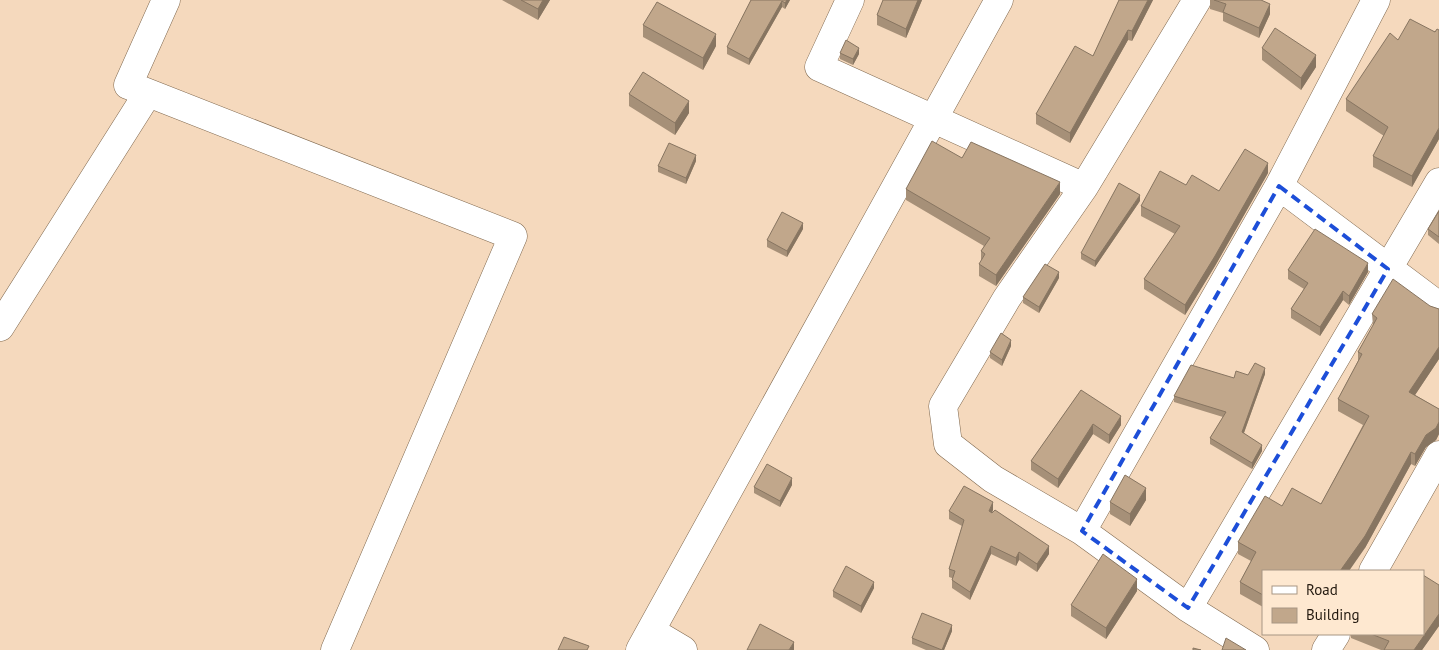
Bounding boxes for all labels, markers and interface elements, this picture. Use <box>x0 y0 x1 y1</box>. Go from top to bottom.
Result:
legend <box>1262 570 1424 635</box>
text: Road <box>1306 580 1338 599</box>
text: Building <box>1306 605 1360 624</box>

